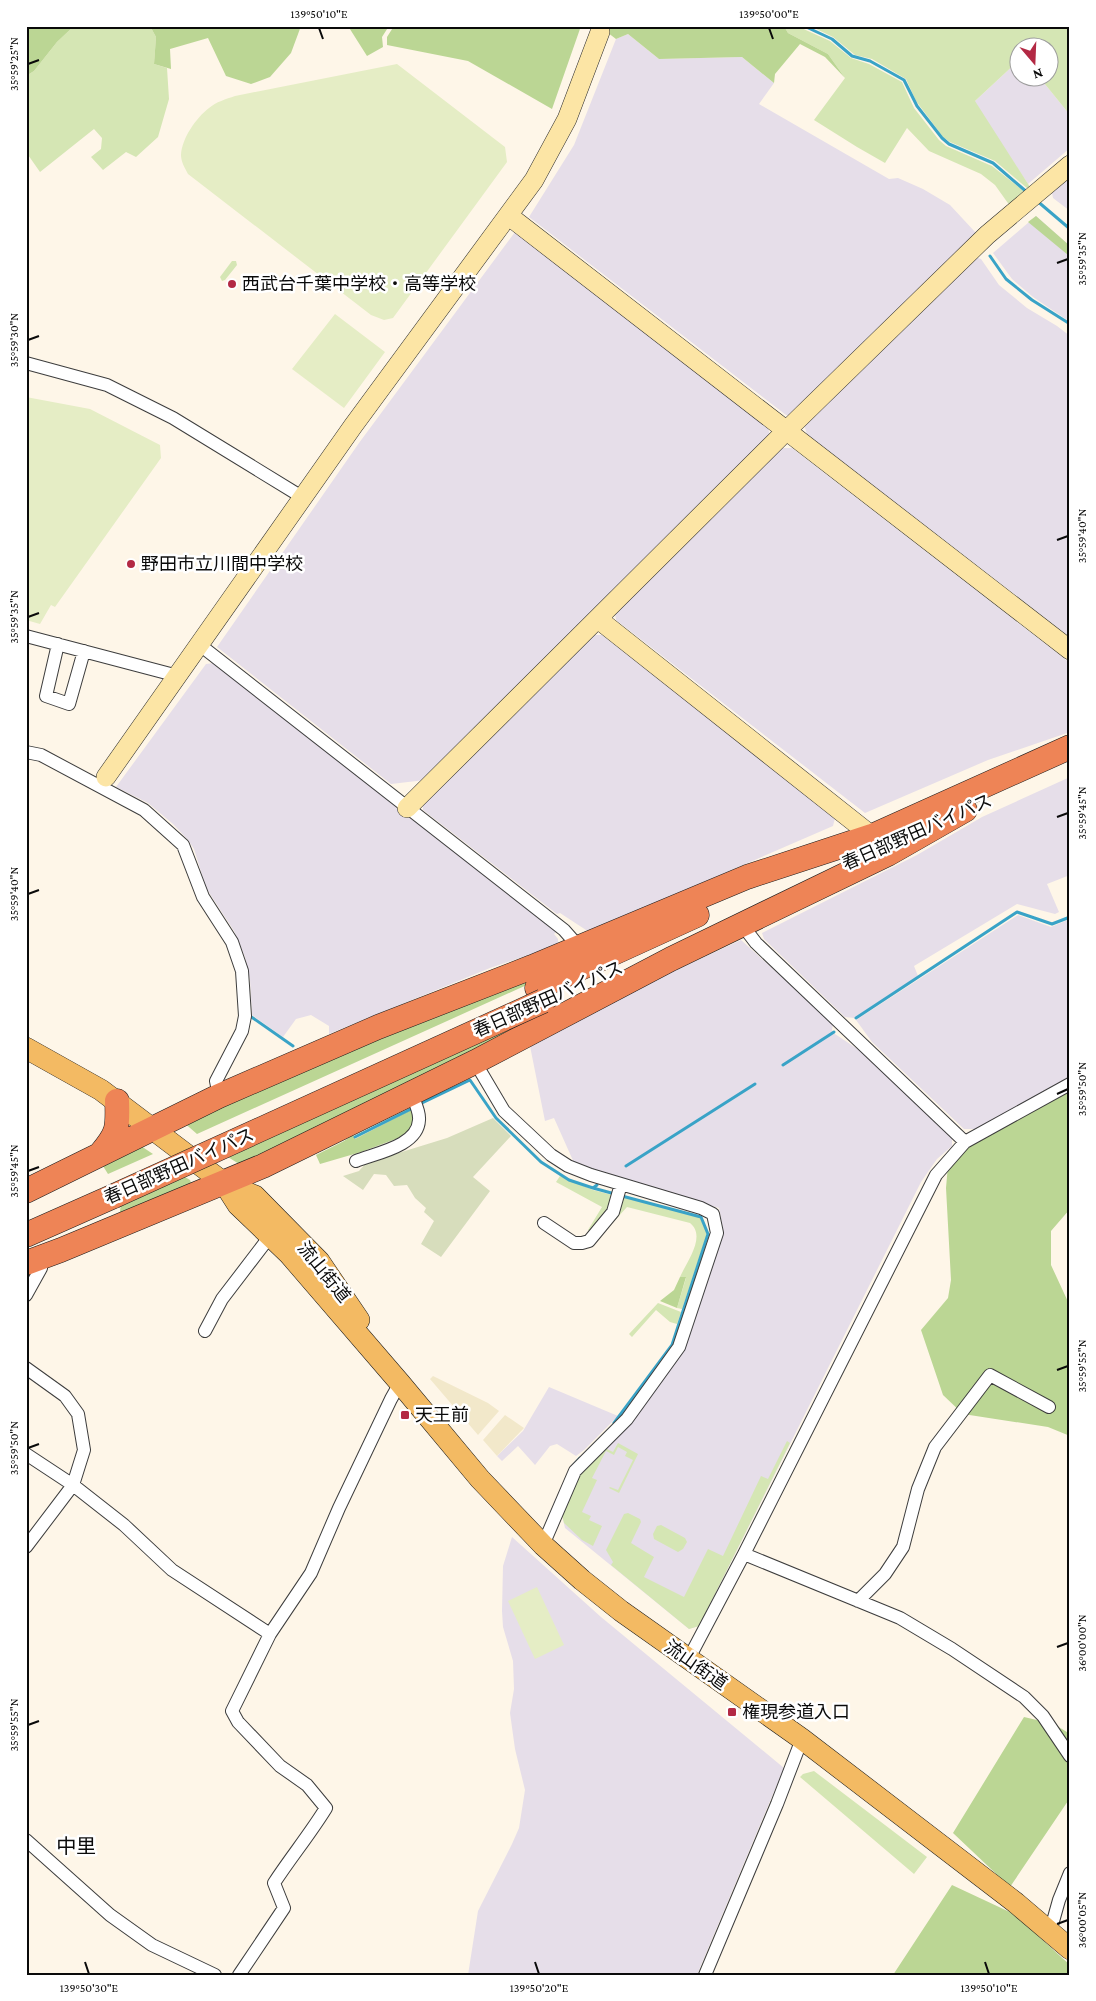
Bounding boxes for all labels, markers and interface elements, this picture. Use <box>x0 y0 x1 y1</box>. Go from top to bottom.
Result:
text: 139°50'10"E <box>291 7 348 21</box>
text: 139°50'00"E <box>739 7 799 21</box>
text: 35°59'25"N <box>7 37 21 91</box>
north arrow <box>1008 38 1058 88</box>
text: N <box>1031 65 1045 84</box>
text: 35°59'35"N <box>1075 232 1089 286</box>
place label: 西武台千葉中学校・高等学校 <box>242 274 476 294</box>
marker: 西武台千葉中学校・高等学校 <box>226 278 238 290</box>
text: 35°59'30"N <box>7 313 21 367</box>
text: 35°59'40"N <box>1075 509 1089 563</box>
place label: 野田市立川間中学校 <box>141 554 303 574</box>
marker: 野田市立川間中学校 <box>125 558 137 570</box>
text: 35°59'35"N <box>7 590 21 644</box>
text: 35°59'45"N <box>1075 786 1089 840</box>
street label: 春日部野田バイパス <box>839 790 995 874</box>
text: 35°59'40"N <box>7 867 21 921</box>
street label: 春日部野田バイパス <box>470 957 626 1041</box>
text: 35°59'50"N <box>1075 1062 1089 1116</box>
street label: 春日部野田バイパス <box>101 1124 257 1208</box>
text: 35°59'45"N <box>7 1144 21 1198</box>
street label: 流山街道 <box>294 1238 354 1306</box>
text: 35°59'55"N <box>1075 1339 1089 1393</box>
place label: 天王前 <box>415 1405 469 1425</box>
marker: 天王前 <box>399 1409 411 1421</box>
text: 35°59'50"N <box>7 1421 21 1475</box>
text: 36°00'00"N <box>1075 1614 1089 1672</box>
street label: 流山街道 <box>661 1636 731 1694</box>
text: 35°59'55"N <box>7 1698 21 1752</box>
place label: 権現参道入口 <box>742 1702 850 1722</box>
marker: 権現参道入口 <box>726 1706 738 1718</box>
district label: 中里 <box>56 1835 96 1857</box>
text: 36°00'05"N <box>1075 1892 1089 1948</box>
text: 139°50'30"E <box>60 1981 119 1995</box>
text: 139°50'20"E <box>510 1981 569 1995</box>
text: 139°50'10"E <box>961 1981 1018 1995</box>

